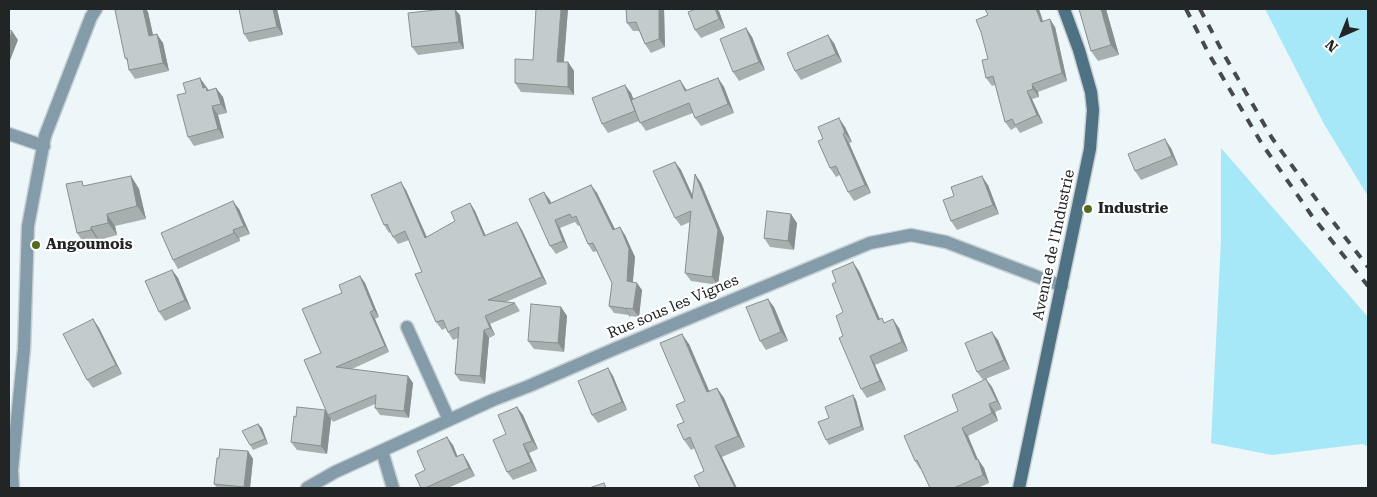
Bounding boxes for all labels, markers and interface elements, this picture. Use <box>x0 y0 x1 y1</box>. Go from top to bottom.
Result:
north arrow <box>1317 10 1367 60</box>
text: N <box>1322 36 1341 55</box>
street label: Avenue de l'Industrie <box>1029 168 1079 322</box>
place label: Industrie <box>1098 200 1168 218</box>
marker: Industrie <box>1082 203 1094 215</box>
place label: Angoumois <box>46 236 132 254</box>
marker: Angoumois <box>30 239 42 251</box>
street label: Rue sous les Vignes <box>605 271 741 343</box>

